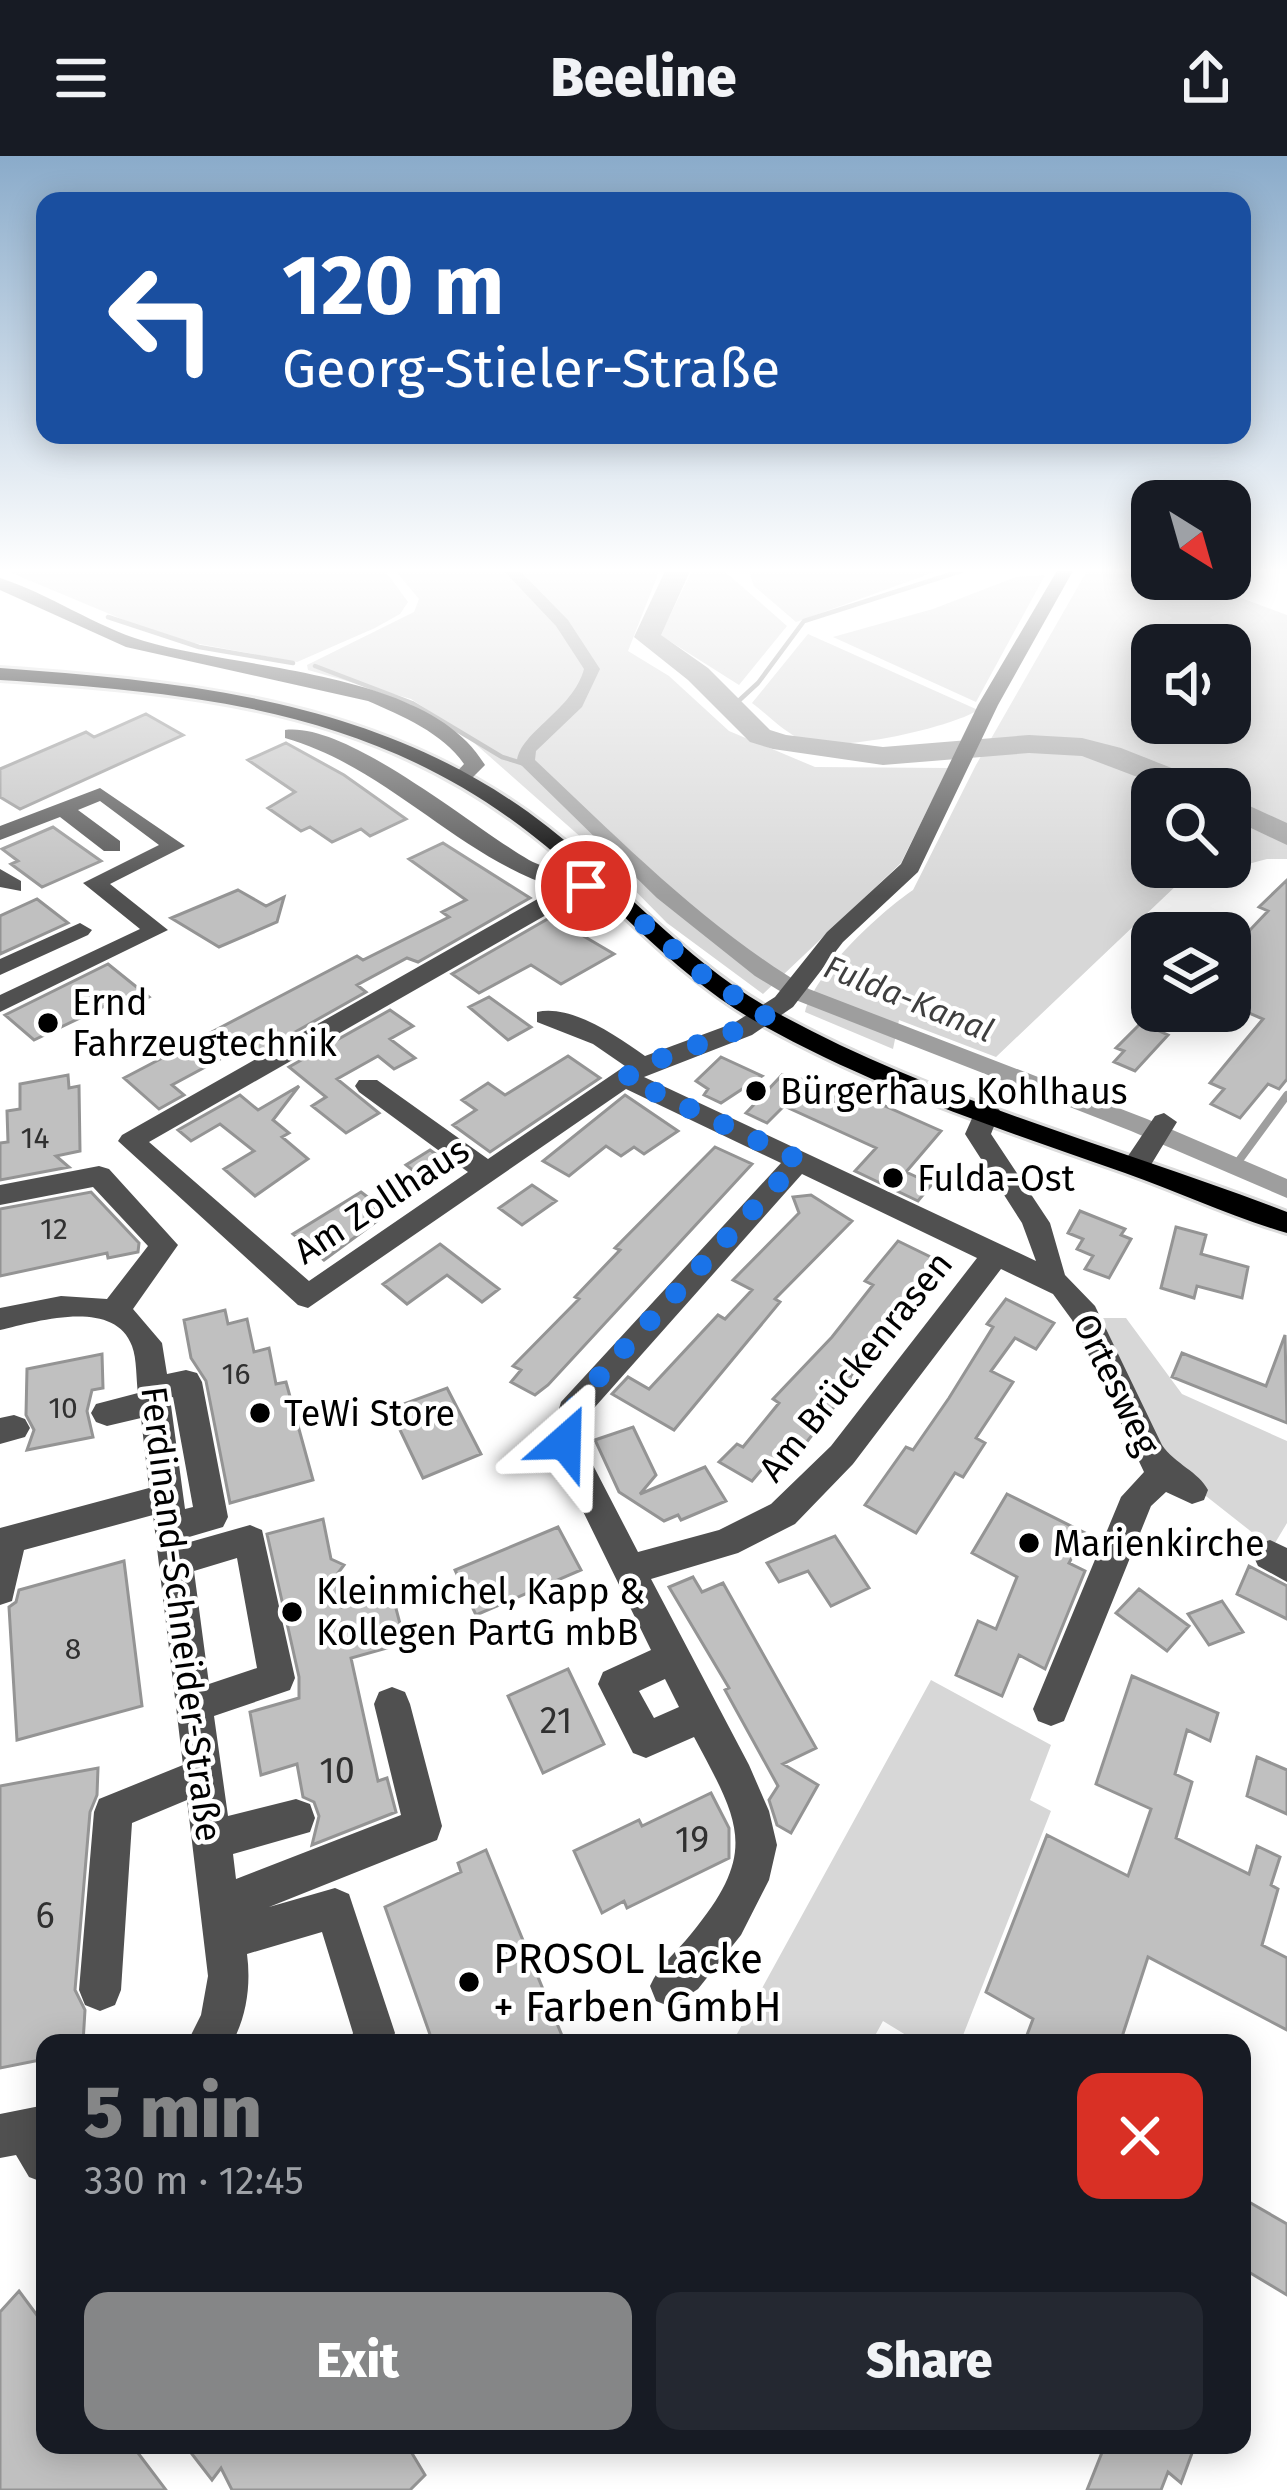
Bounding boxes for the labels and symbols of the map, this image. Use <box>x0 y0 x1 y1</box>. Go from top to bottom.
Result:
north arrow <box>1131 480 1251 600</box>
pin <box>535 835 637 937</box>
water label: Fulda-Kanal <box>818 947 999 1051</box>
place label: Ernd Fahrzeugtechnik <box>72 981 337 1066</box>
marker: Ernd Fahrzeugtechnik <box>35 1010 61 1036</box>
place label: Bürgerhaus Kohlhaus <box>780 1070 1128 1114</box>
marker: Bürgerhaus Kohlhaus <box>743 1078 769 1104</box>
house number: 14 <box>21 1120 50 1156</box>
street label: Am Zollhaus <box>286 1128 477 1274</box>
place label: Fulda-Ost <box>917 1157 1075 1201</box>
marker: Fulda-Ost <box>880 1165 906 1191</box>
house number: 12 <box>40 1211 68 1247</box>
street label: Am Brückenrasen <box>750 1243 962 1491</box>
street label: Ortesweg <box>1063 1307 1169 1462</box>
house number: 16 <box>222 1356 250 1392</box>
position arrow <box>502 1379 628 1505</box>
street label: Ferdinand-Schneider-Straße <box>131 1384 231 1844</box>
house number: 10 <box>48 1390 78 1426</box>
place label: TeWi Store <box>284 1392 455 1436</box>
marker: TeWi Store <box>247 1400 273 1426</box>
place label: Marienkirche <box>1053 1522 1265 1566</box>
marker: Marienkirche <box>1016 1530 1042 1556</box>
place label: Kleinmichel, Kapp & Kollegen PartG mbB <box>316 1570 645 1655</box>
marker: Kleinmichel, Kapp & Kollegen PartG mbB <box>279 1599 305 1625</box>
house number: 8 <box>65 1631 81 1667</box>
house number: 21 <box>540 1699 572 1743</box>
house number: 10 <box>319 1749 355 1793</box>
house number: 19 <box>675 1818 709 1862</box>
house number: 6 <box>35 1894 55 1938</box>
place label: PROSOL Lacke + Farben GmbH <box>493 1934 782 2032</box>
marker: PROSOL Lacke + Farben GmbH <box>456 1969 482 1995</box>

